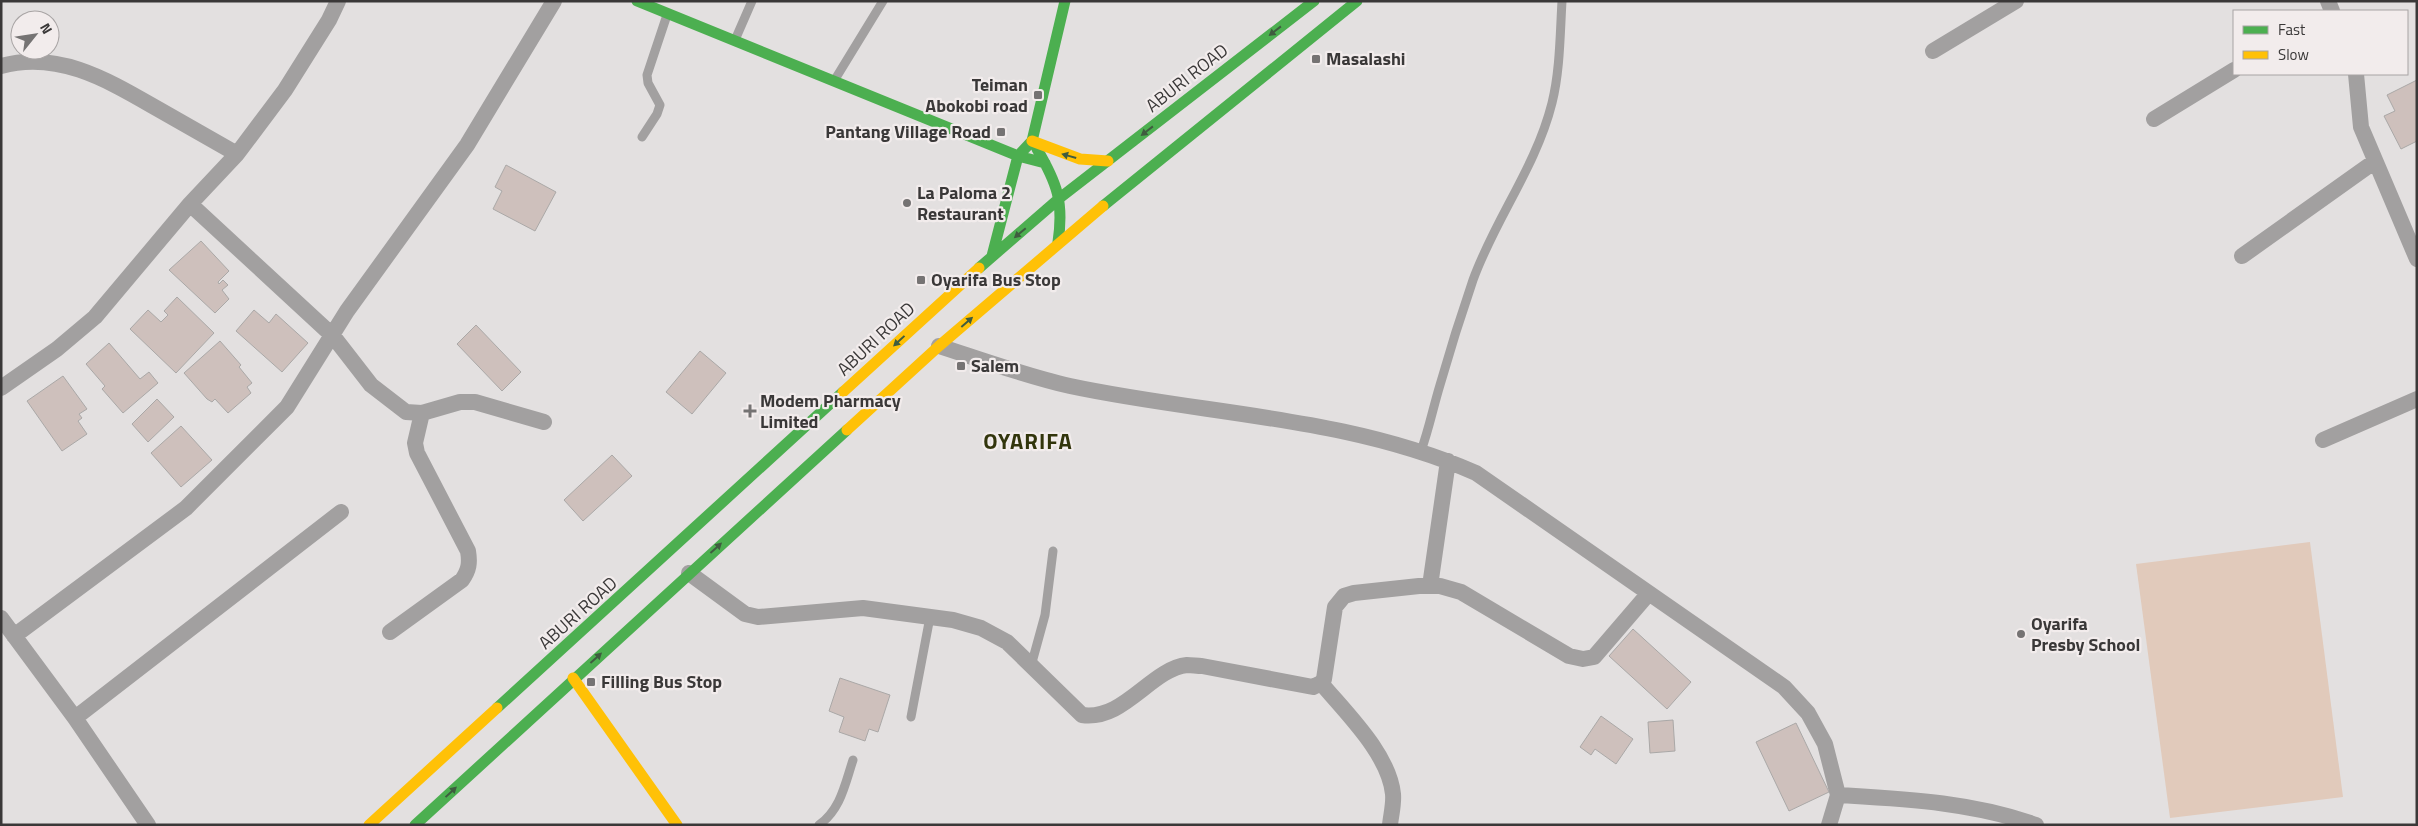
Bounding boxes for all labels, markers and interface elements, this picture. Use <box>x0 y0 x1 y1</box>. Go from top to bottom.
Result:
north arrow <box>10 10 60 60</box>
legend <box>2233 10 2408 75</box>
text: Fast <box>2278 18 2306 41</box>
text: N <box>35 19 58 38</box>
one-way arrow <box>1269 26 1282 37</box>
street label: ABURI ROAD <box>1140 37 1234 118</box>
text: Slow <box>2278 43 2309 66</box>
place label: Masalashi <box>1326 45 1406 72</box>
marker: Masalashi <box>1310 53 1322 65</box>
place label: Teiman Abokobi road <box>925 71 1028 119</box>
marker: Teiman Abokobi road <box>1032 89 1044 101</box>
place label: Pantang Village Road <box>825 118 991 145</box>
marker: Pantang Village Road <box>995 126 1007 138</box>
one-way arrow <box>1140 126 1154 136</box>
one-way arrow <box>1061 152 1077 160</box>
place label: La Paloma 2 Restaurant <box>917 179 1011 227</box>
marker: La Paloma 2 Restaurant <box>901 197 913 209</box>
one-way arrow <box>1014 227 1027 238</box>
place label: Oyarifa Bus Stop <box>931 266 1061 293</box>
marker: Oyarifa Bus Stop <box>915 274 927 286</box>
street label: ABURI ROAD <box>831 295 921 382</box>
one-way arrow <box>960 316 972 328</box>
one-way arrow <box>894 335 906 347</box>
place label: Salem <box>971 352 1019 379</box>
marker: Salem <box>955 360 967 372</box>
place label: Modem Pharmacy Limited <box>760 387 901 435</box>
marker: Modem Pharmacy Limited <box>744 405 756 417</box>
district label: OYARIFA <box>983 424 1073 458</box>
one-way arrow <box>710 543 723 554</box>
street label: ABURI ROAD <box>532 570 623 655</box>
place label: Oyarifa Presby School <box>2031 610 2140 658</box>
marker: Oyarifa Presby School <box>2015 628 2027 640</box>
one-way arrow <box>590 652 602 664</box>
place label: Filling Bus Stop <box>601 668 722 695</box>
marker: Filling Bus Stop <box>585 676 597 688</box>
one-way arrow <box>445 786 457 798</box>

